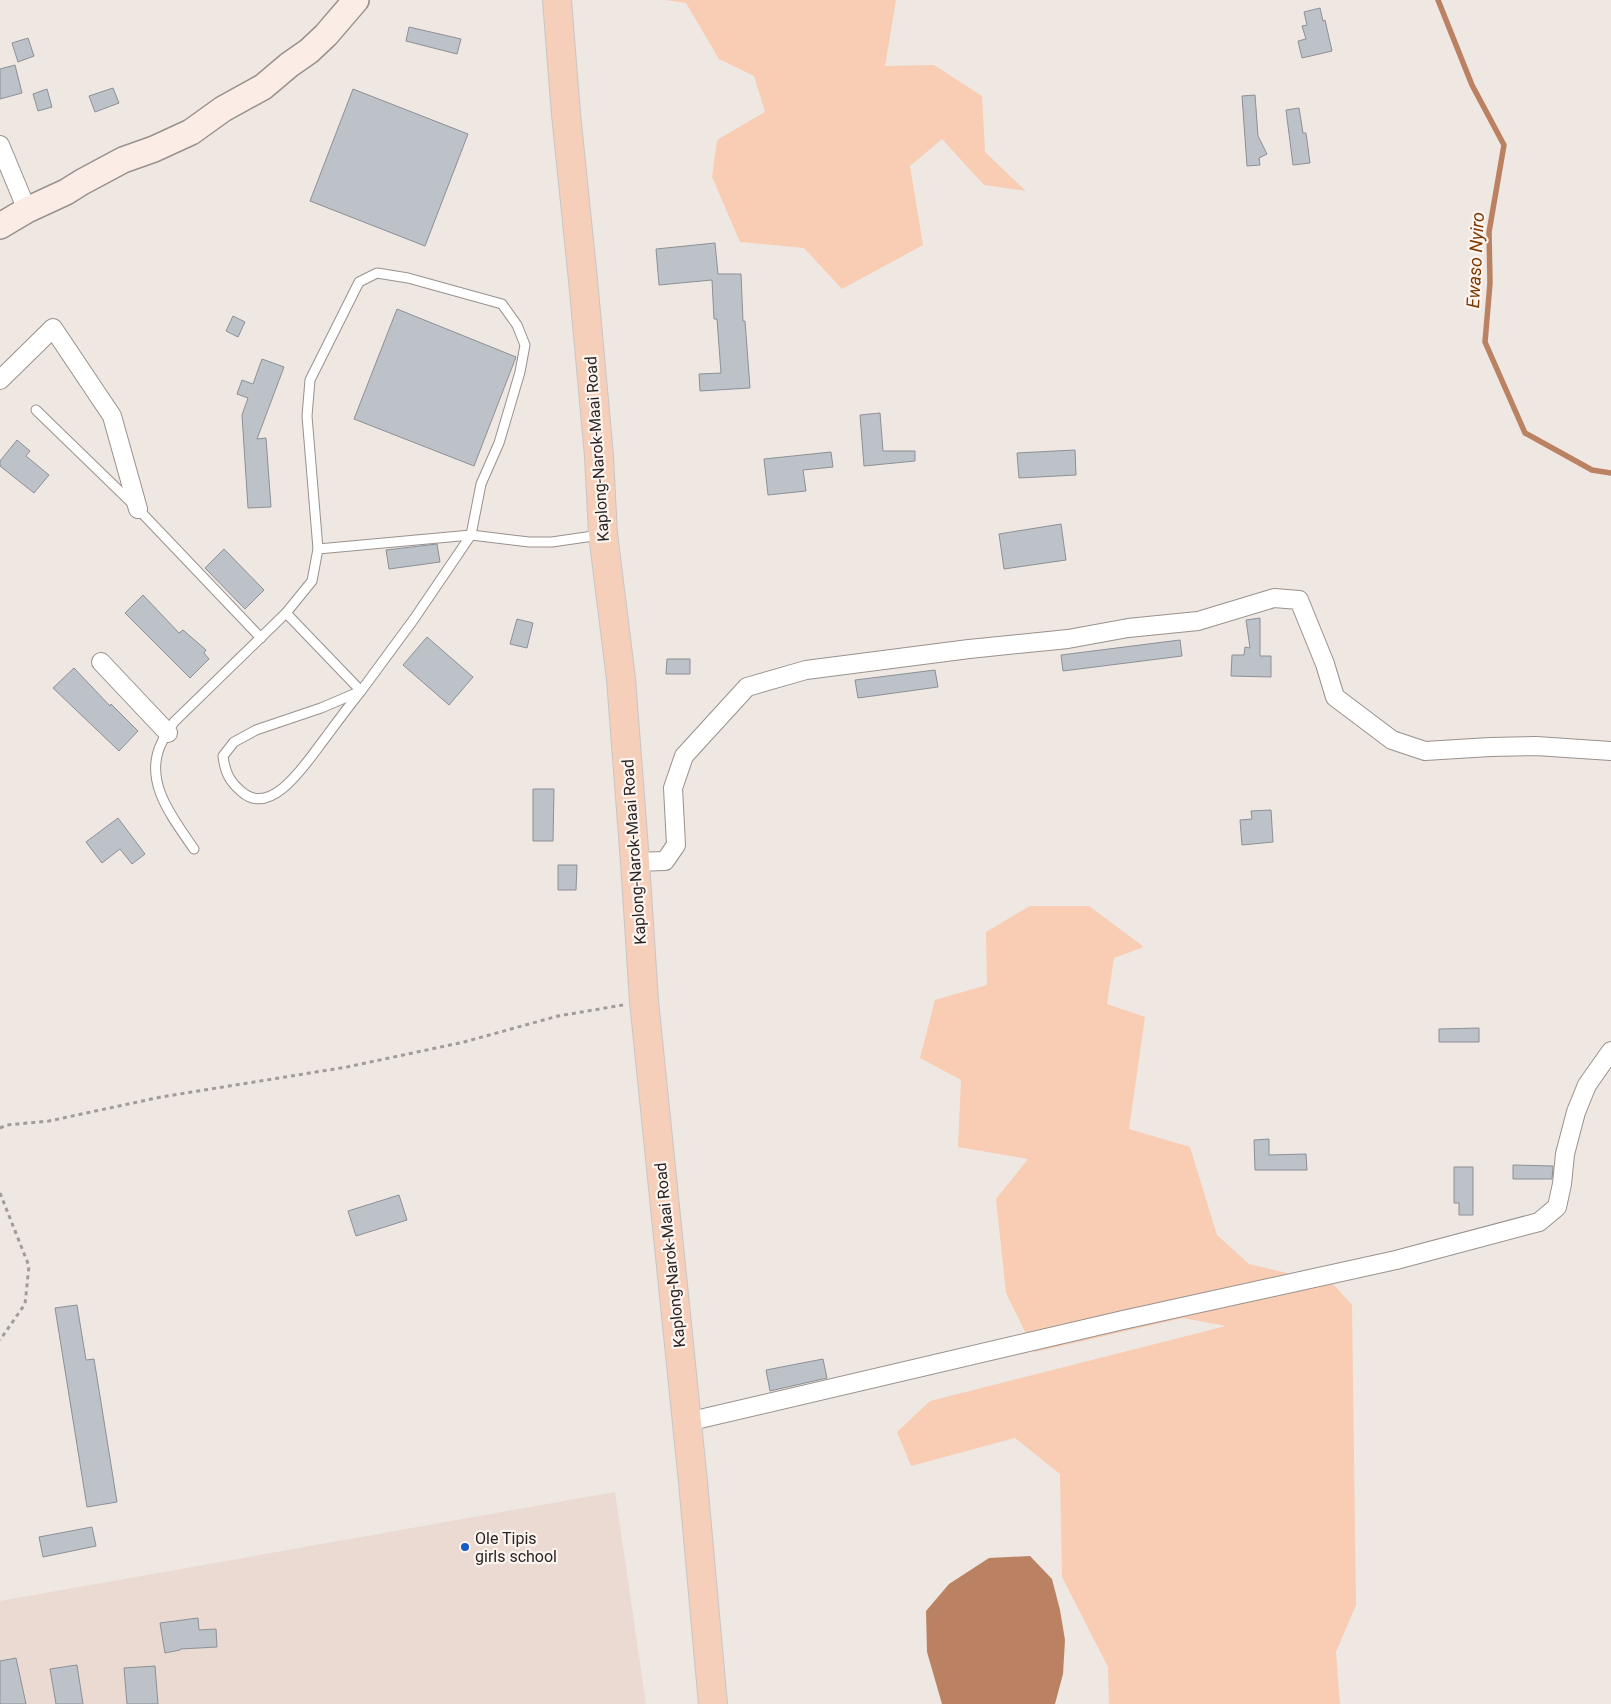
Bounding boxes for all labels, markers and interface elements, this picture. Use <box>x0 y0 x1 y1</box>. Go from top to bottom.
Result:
water label: Ewaso Nyiro <box>1462 211 1488 309</box>
street label: Kaplong-Narok-Maai Road <box>581 356 613 542</box>
street label: Kaplong-Narok-Maai Road <box>618 759 650 945</box>
street label: Kaplong-Narok-Maai Road <box>651 1162 689 1348</box>
place label: Ole Tipis girls school <box>475 1529 557 1566</box>
marker: Ole Tipis girls school <box>459 1541 471 1553</box>

